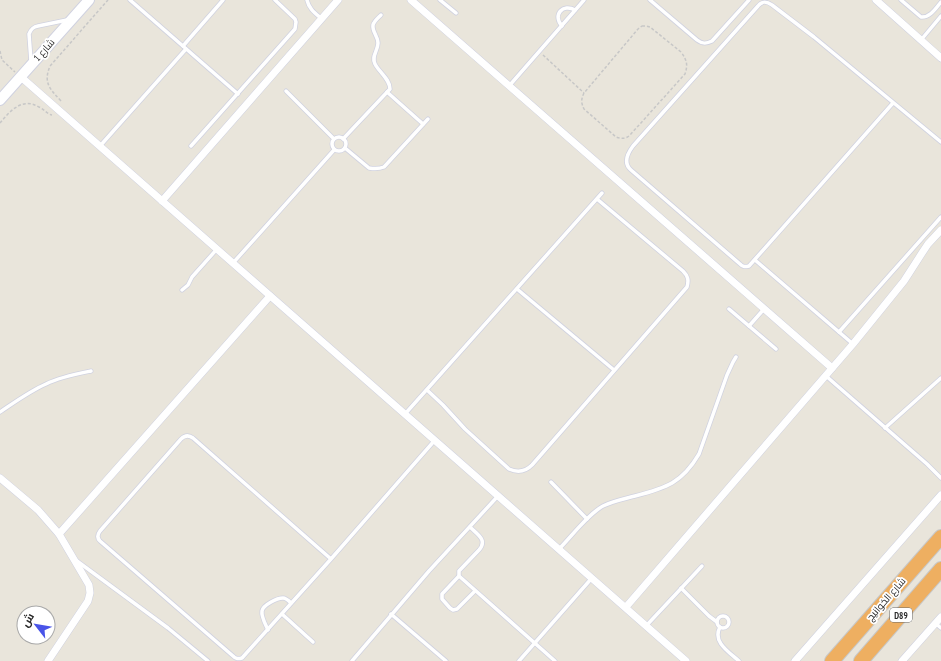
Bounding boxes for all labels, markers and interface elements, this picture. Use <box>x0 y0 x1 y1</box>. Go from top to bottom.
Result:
street label: شارع 1 <box>31 36 57 64</box>
street label: شارع الخوانيج <box>864 575 908 623</box>
north arrow <box>16 605 56 645</box>
road number: D89 <box>890 608 912 622</box>
text: ش <box>18 610 37 630</box>

